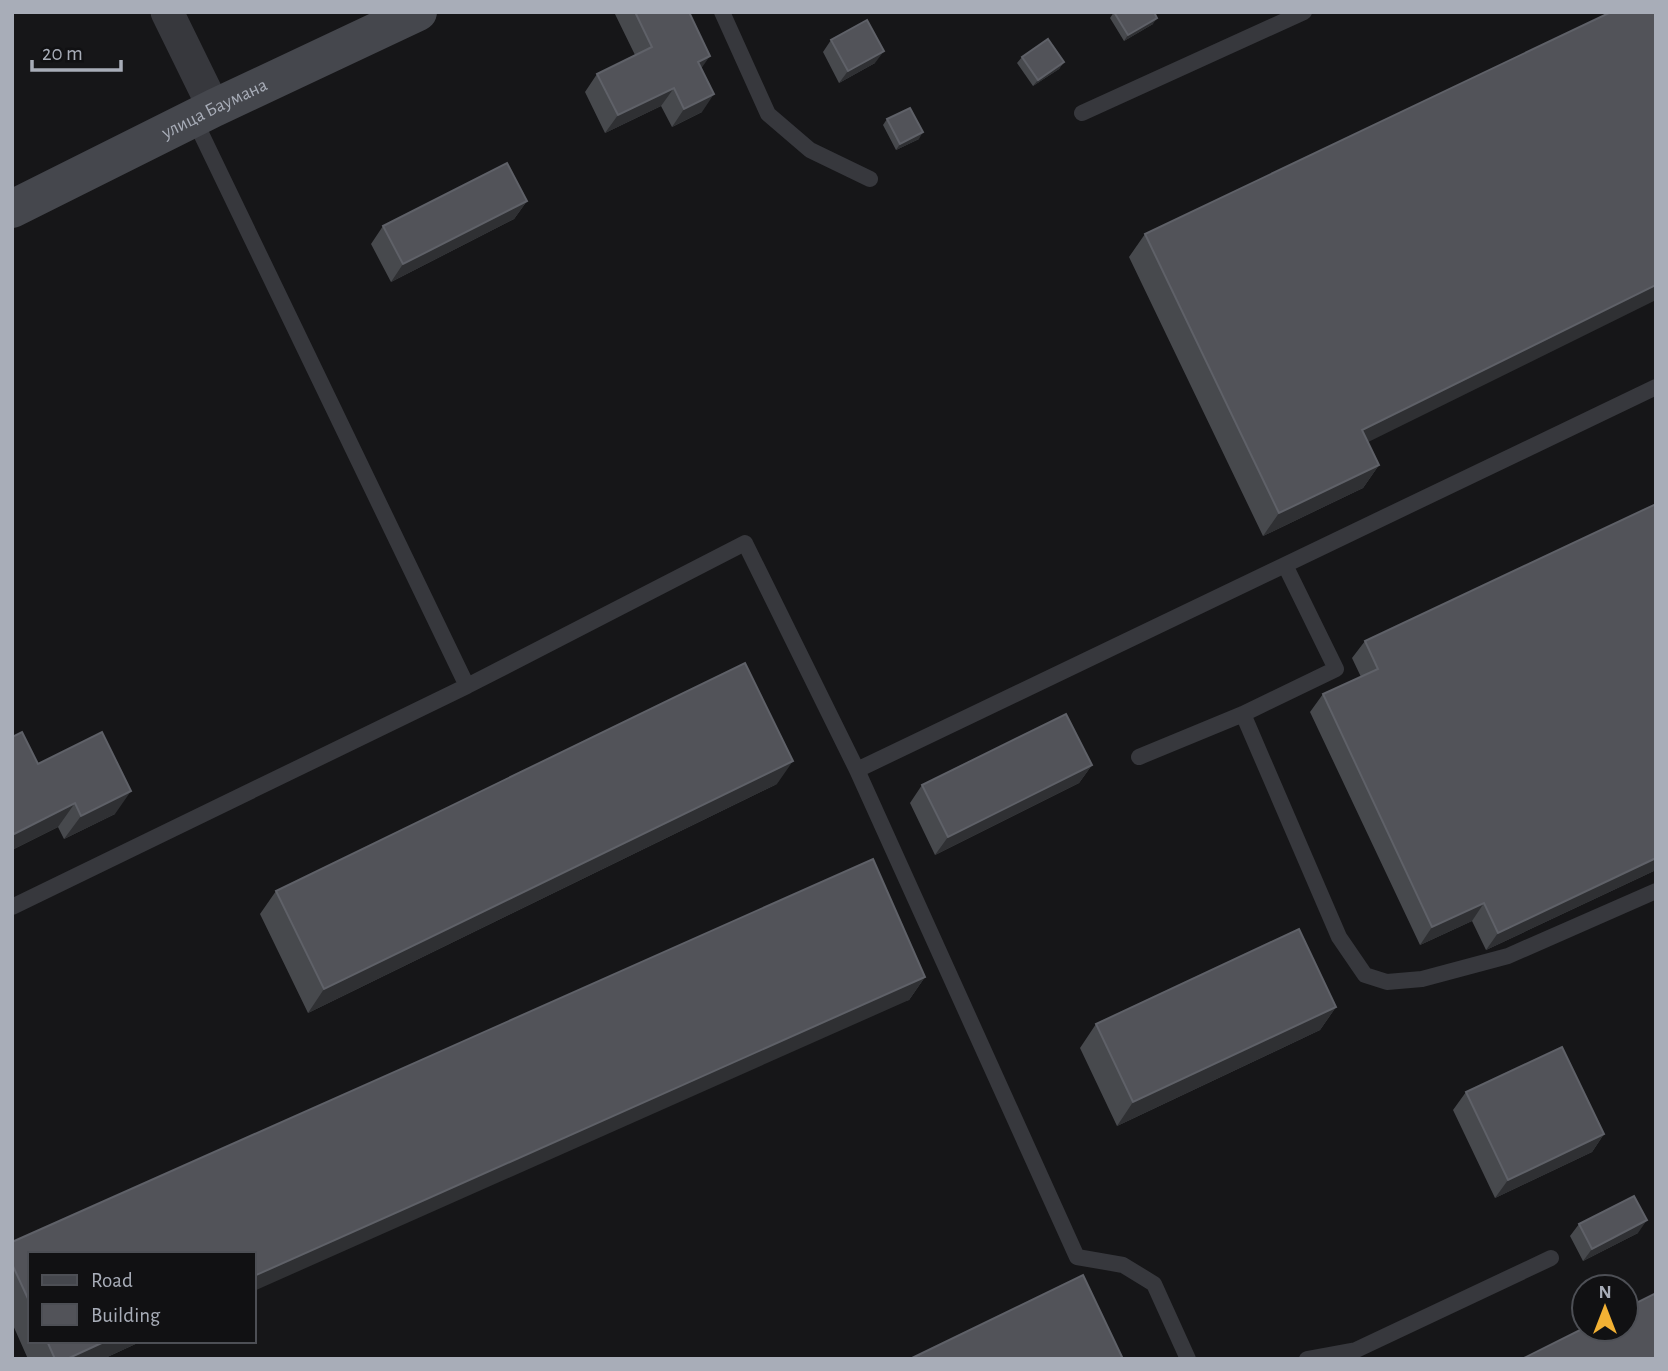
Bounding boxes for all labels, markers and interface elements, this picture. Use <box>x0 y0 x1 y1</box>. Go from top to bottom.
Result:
scale bar <box>32 28 121 72</box>
text: 20 m <box>42 43 83 64</box>
street label: улица Баумана <box>158 75 270 143</box>
legend <box>28 1252 256 1343</box>
text: Road <box>91 1270 133 1291</box>
north arrow <box>1570 1273 1640 1343</box>
text: N <box>1598 1283 1612 1302</box>
text: Building <box>91 1305 161 1326</box>

